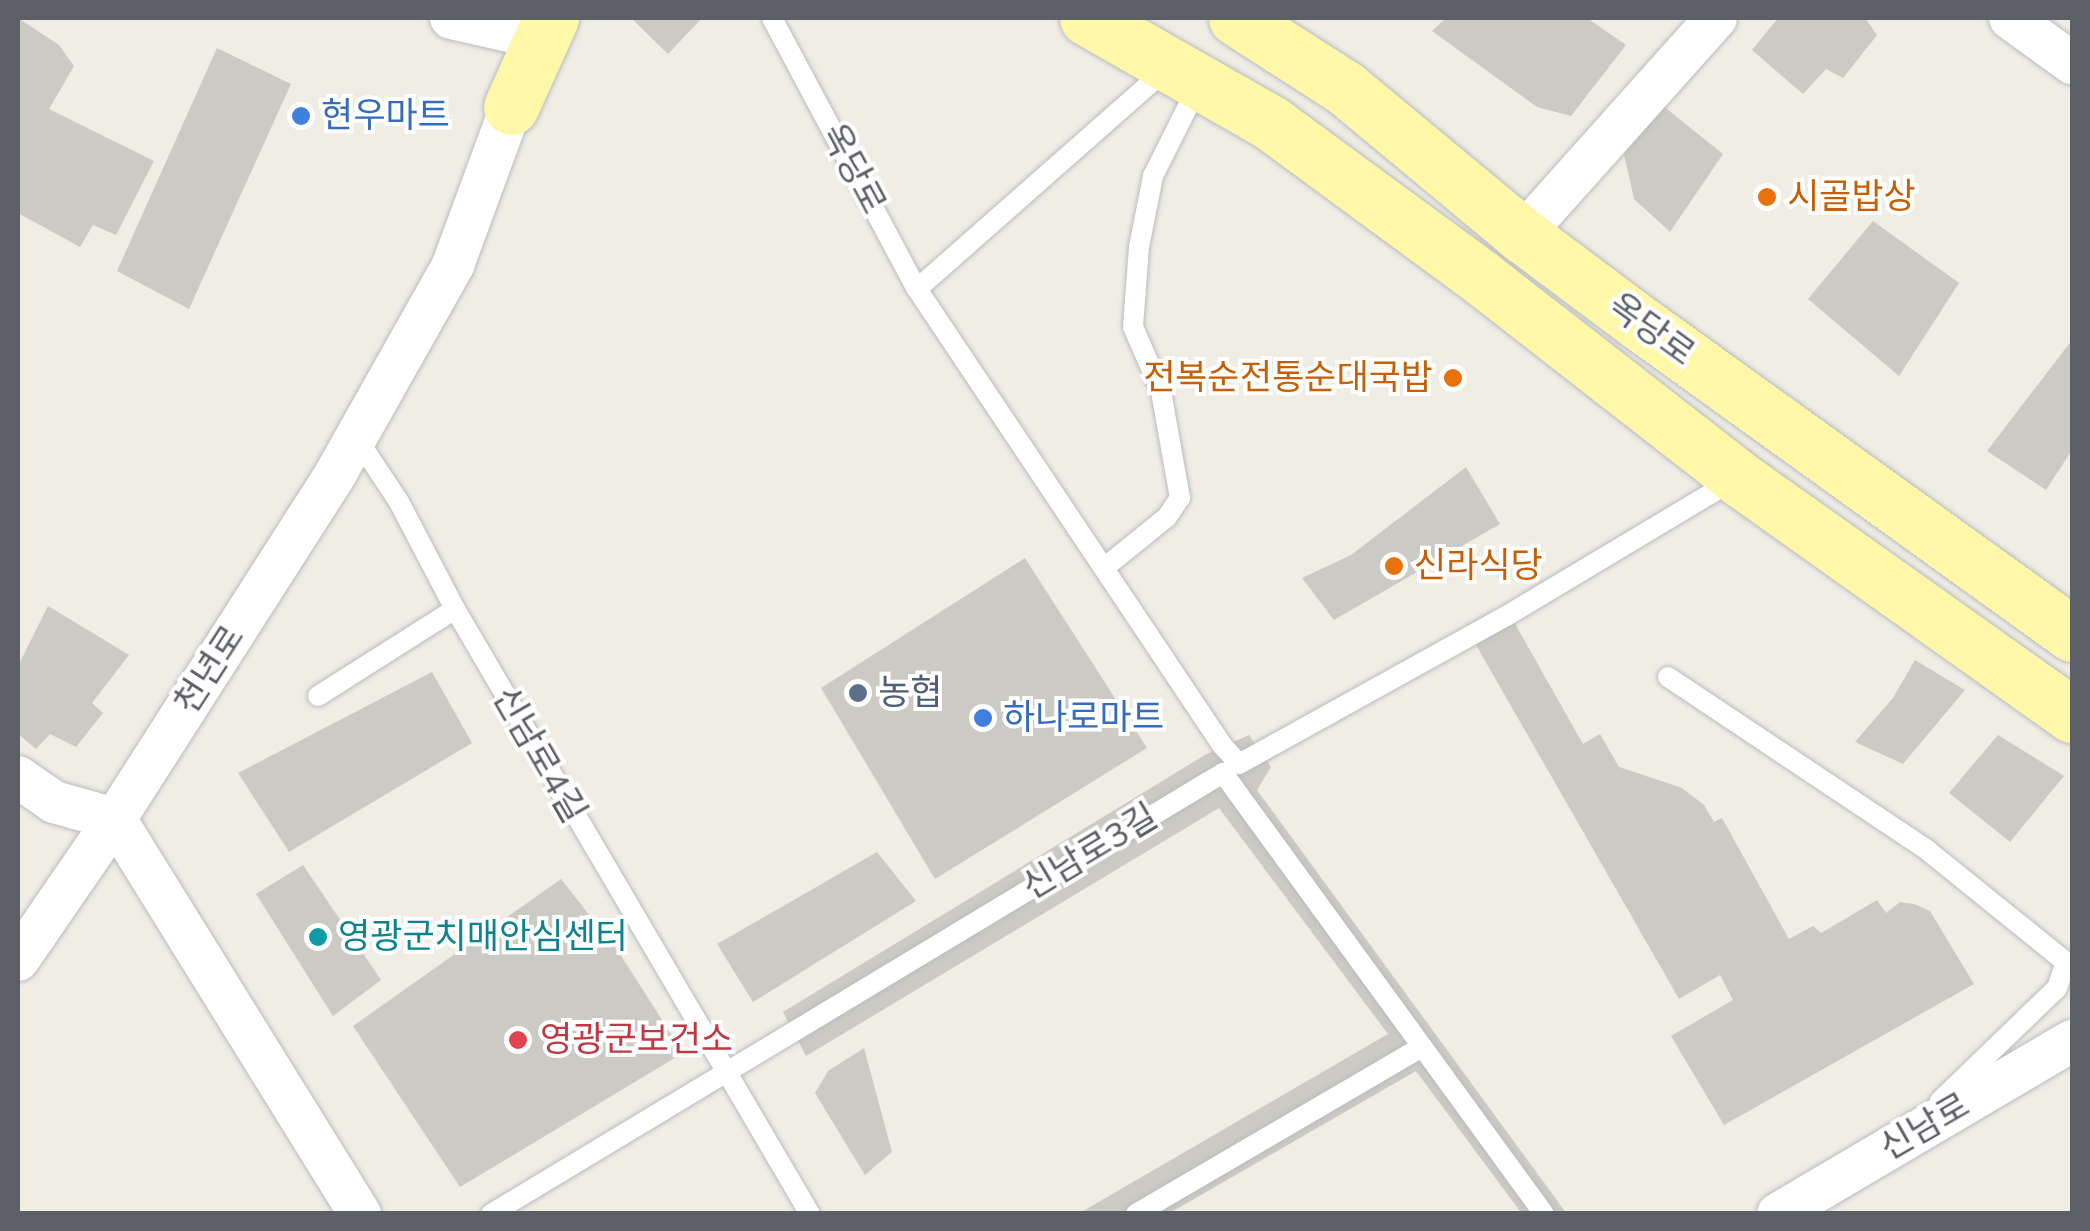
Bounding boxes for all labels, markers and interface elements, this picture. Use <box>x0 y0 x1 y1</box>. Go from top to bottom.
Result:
place label: 현우마트 <box>321 95 450 137</box>
marker: 현우마트 <box>290 105 312 127</box>
street label: 옥당로 <box>812 116 894 222</box>
place label: 시골밥상 <box>1787 176 1916 218</box>
marker: 시골밥상 <box>1756 186 1778 208</box>
street label: 옥당로 <box>1600 285 1702 375</box>
place label: 전복순전통순대국밥 <box>1143 357 1433 399</box>
marker: 전복순전통순대국밥 <box>1442 367 1464 389</box>
place label: 신라식당 <box>1414 545 1543 587</box>
marker: 신라식당 <box>1383 555 1405 577</box>
street label: 천년로 <box>166 618 254 722</box>
place label: 농협 <box>878 672 942 714</box>
street label: 신남로4길 <box>483 680 595 830</box>
marker: 농협 <box>847 682 869 704</box>
place label: 하나로마트 <box>1003 697 1164 739</box>
marker: 하나로마트 <box>972 707 994 729</box>
street label: 신남로3길 <box>1015 795 1165 909</box>
place label: 영광군치매안심센터 <box>338 916 628 958</box>
marker: 영광군치매안심센터 <box>307 926 329 948</box>
place label: 영광군보건소 <box>540 1019 733 1061</box>
marker: 영광군보건소 <box>505 1027 531 1053</box>
street label: 신남로 <box>1873 1085 1977 1169</box>

